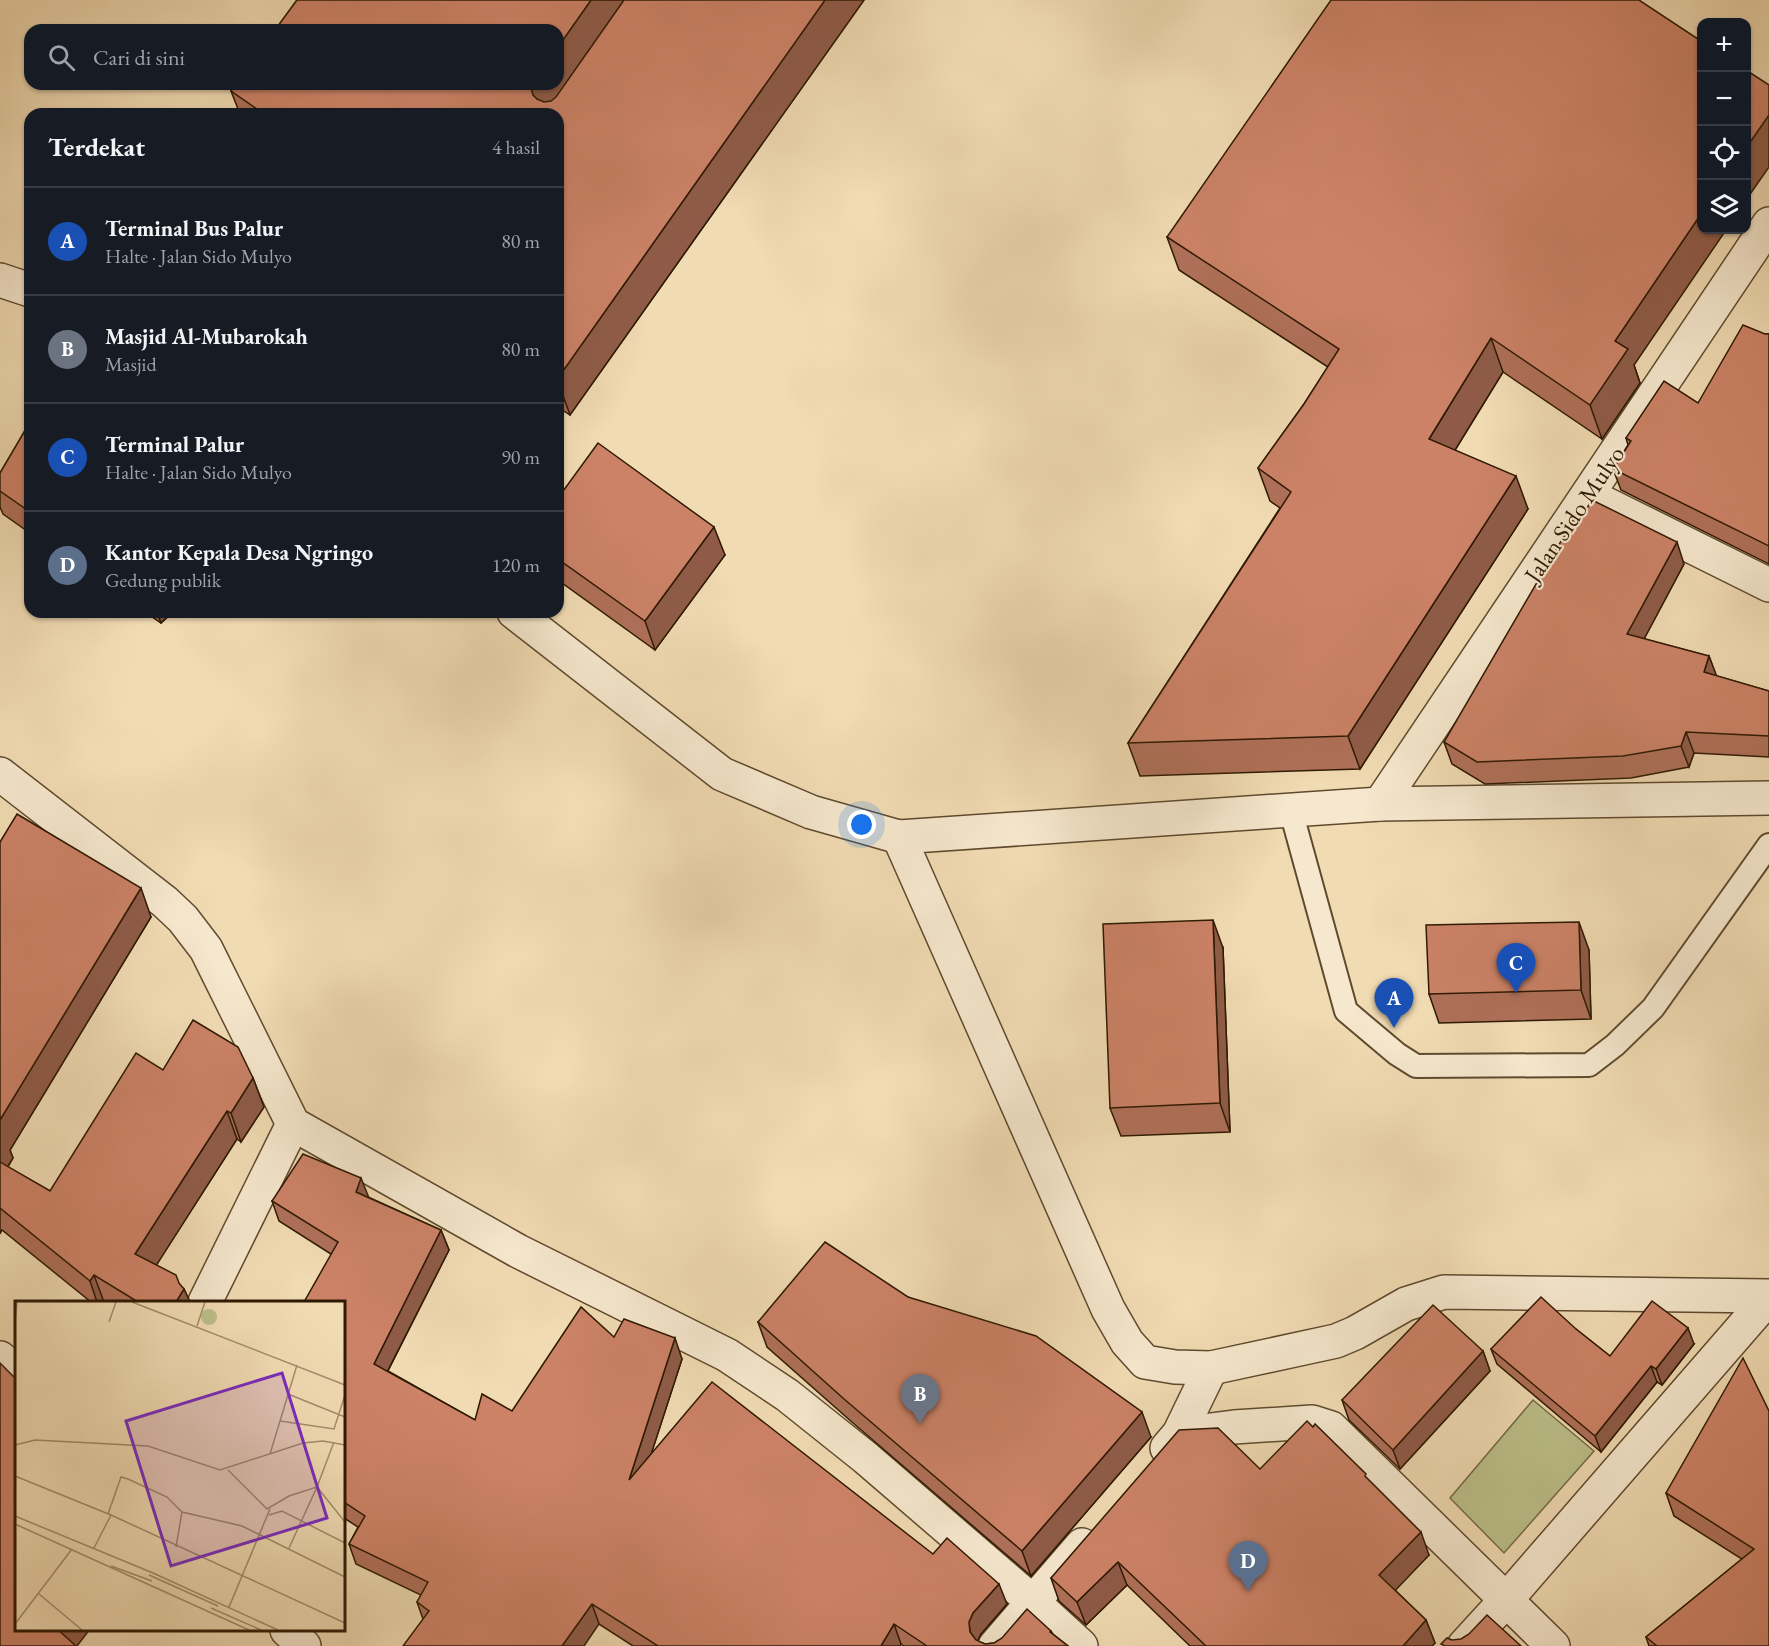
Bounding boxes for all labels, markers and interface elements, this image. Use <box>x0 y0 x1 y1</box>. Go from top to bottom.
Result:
map controls <box>1697 18 1751 234</box>
button: + <box>1697 18 1751 72</box>
search box <box>24 24 564 90</box>
icon: search <box>45 41 78 74</box>
text: Cari di sini <box>93 43 185 72</box>
button: − <box>1697 72 1751 126</box>
button: locate <box>1697 126 1751 180</box>
text: Terdekat <box>48 130 145 164</box>
text: 4 hasil <box>492 134 540 160</box>
button: layers <box>1697 180 1751 234</box>
text: Terminal Bus Palur <box>105 214 283 243</box>
text: A <box>60 228 75 254</box>
text: 80 m <box>501 228 540 254</box>
text: Halte · Jalan Sido Mulyo <box>105 243 292 269</box>
text: Masjid Al-Mubarokah <box>105 322 308 351</box>
text: B <box>61 336 74 362</box>
text: 80 m <box>501 336 540 362</box>
text: Masjid <box>105 351 157 377</box>
text: Terminal Palur <box>105 430 244 459</box>
street label: Jalan Sido Mulyo <box>1516 440 1631 590</box>
text: C <box>60 444 75 470</box>
text: 90 m <box>501 444 540 470</box>
text: Halte · Jalan Sido Mulyo <box>105 459 292 485</box>
text: Kantor Kepala Desa Ngringo <box>105 538 373 567</box>
text: D <box>60 552 75 578</box>
text: 120 m <box>492 552 540 578</box>
text: Gedung publik <box>105 567 221 593</box>
your location <box>847 810 876 839</box>
pin: C <box>1496 944 1536 993</box>
pin: A <box>1374 978 1414 1028</box>
inset map <box>15 1301 345 1631</box>
pin: B <box>900 1374 940 1424</box>
pin: D <box>1228 1542 1268 1591</box>

